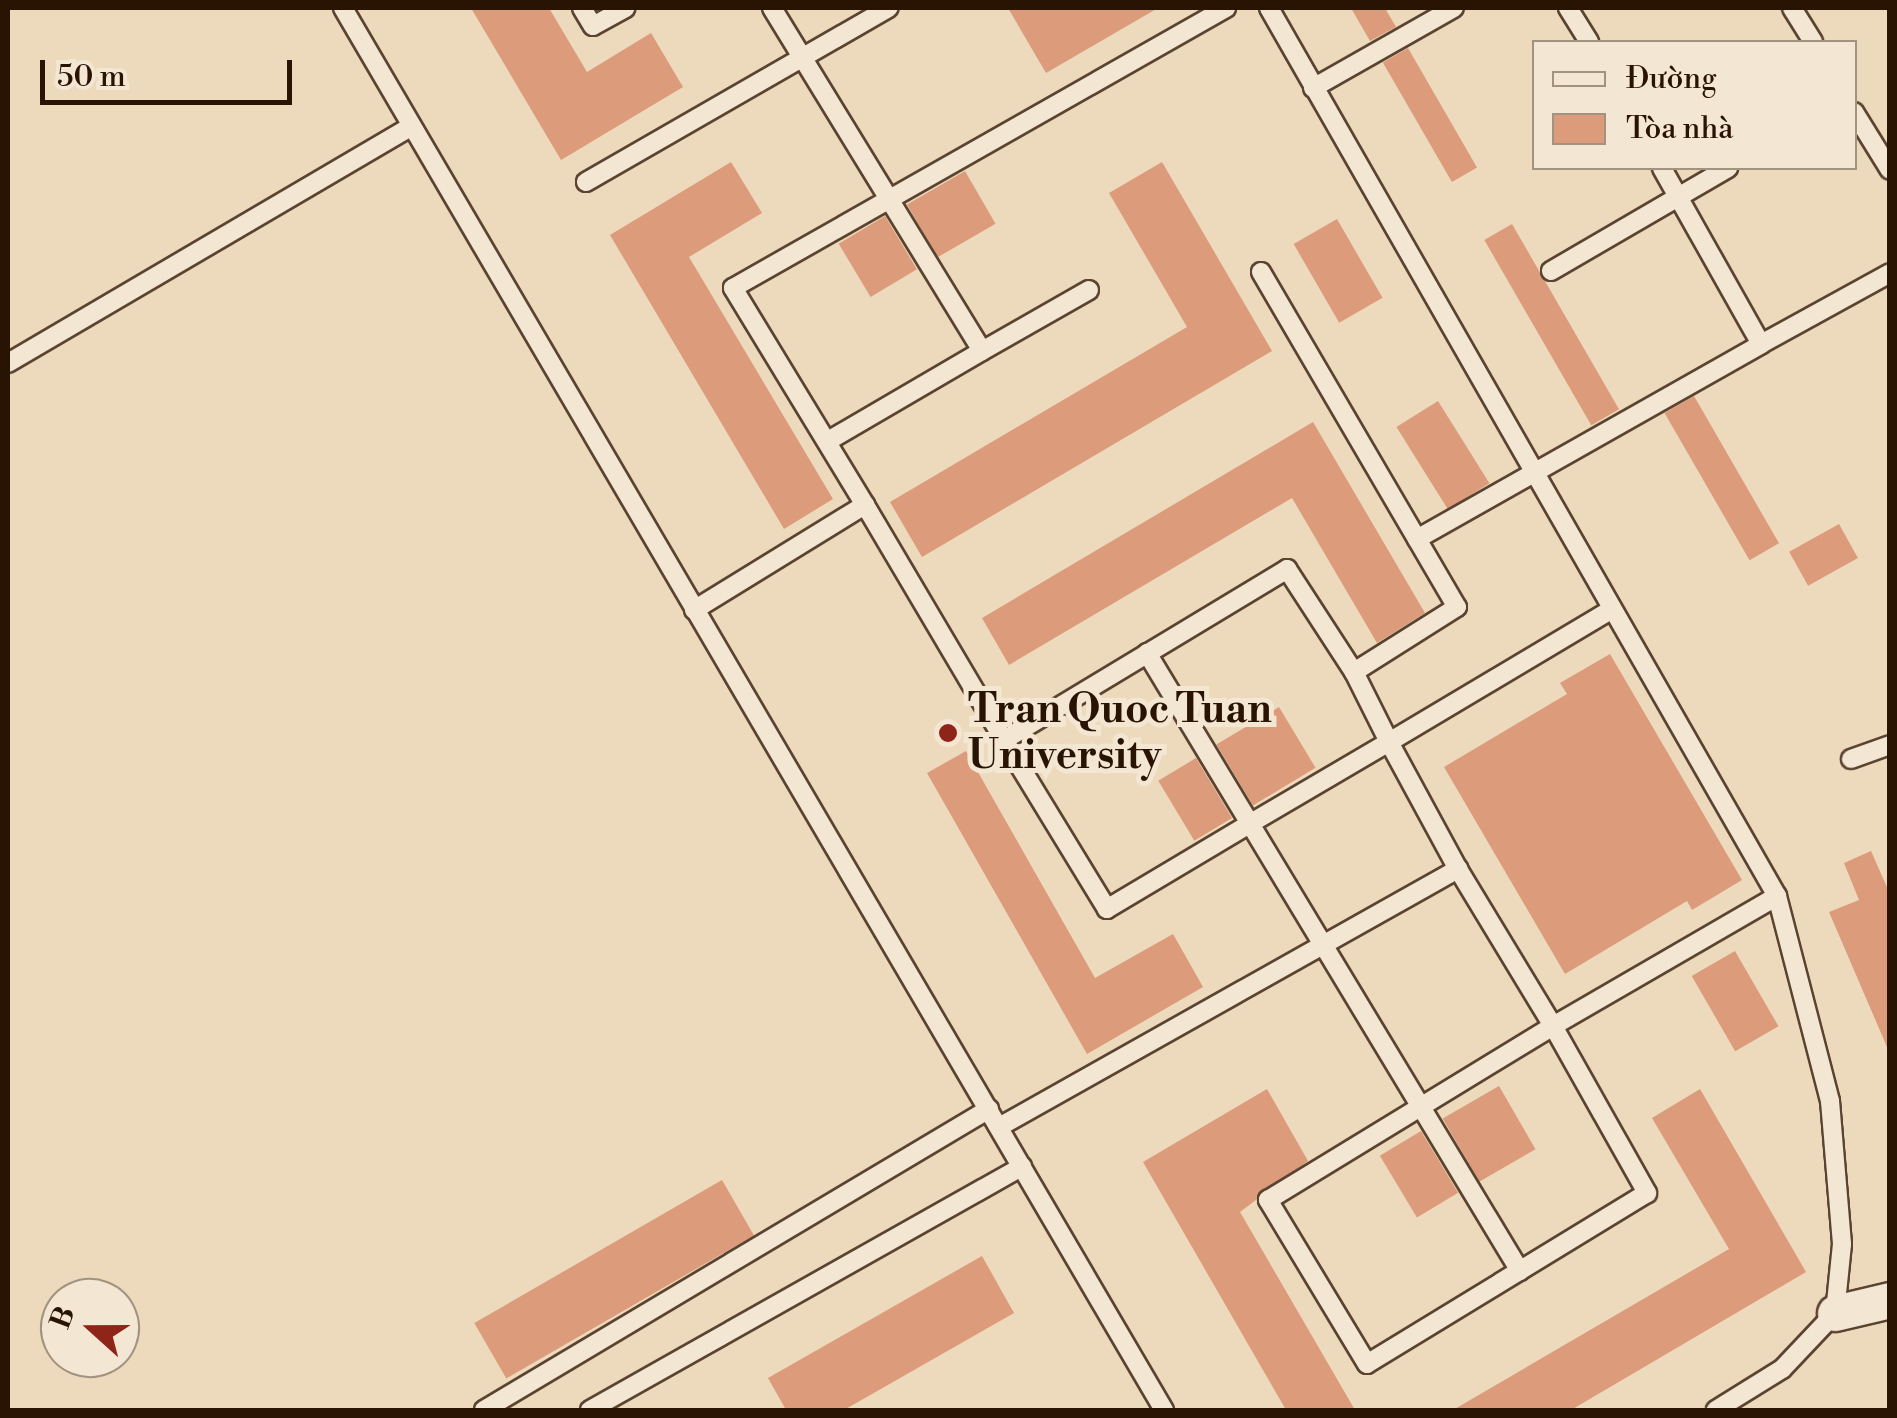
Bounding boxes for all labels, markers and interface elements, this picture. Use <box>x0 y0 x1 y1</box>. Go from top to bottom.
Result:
scale bar <box>45 40 298 102</box>
legend <box>1532 40 1857 170</box>
text: 50 m <box>57 58 126 96</box>
text: Đường <box>1626 60 1717 98</box>
text: Tòa nhà <box>1626 110 1734 148</box>
place label: Tran Quoc Tuan University <box>968 686 1272 780</box>
marker: Tran Quoc Tuan University <box>937 722 959 744</box>
north arrow <box>40 1278 140 1378</box>
text: B <box>43 1302 83 1334</box>

